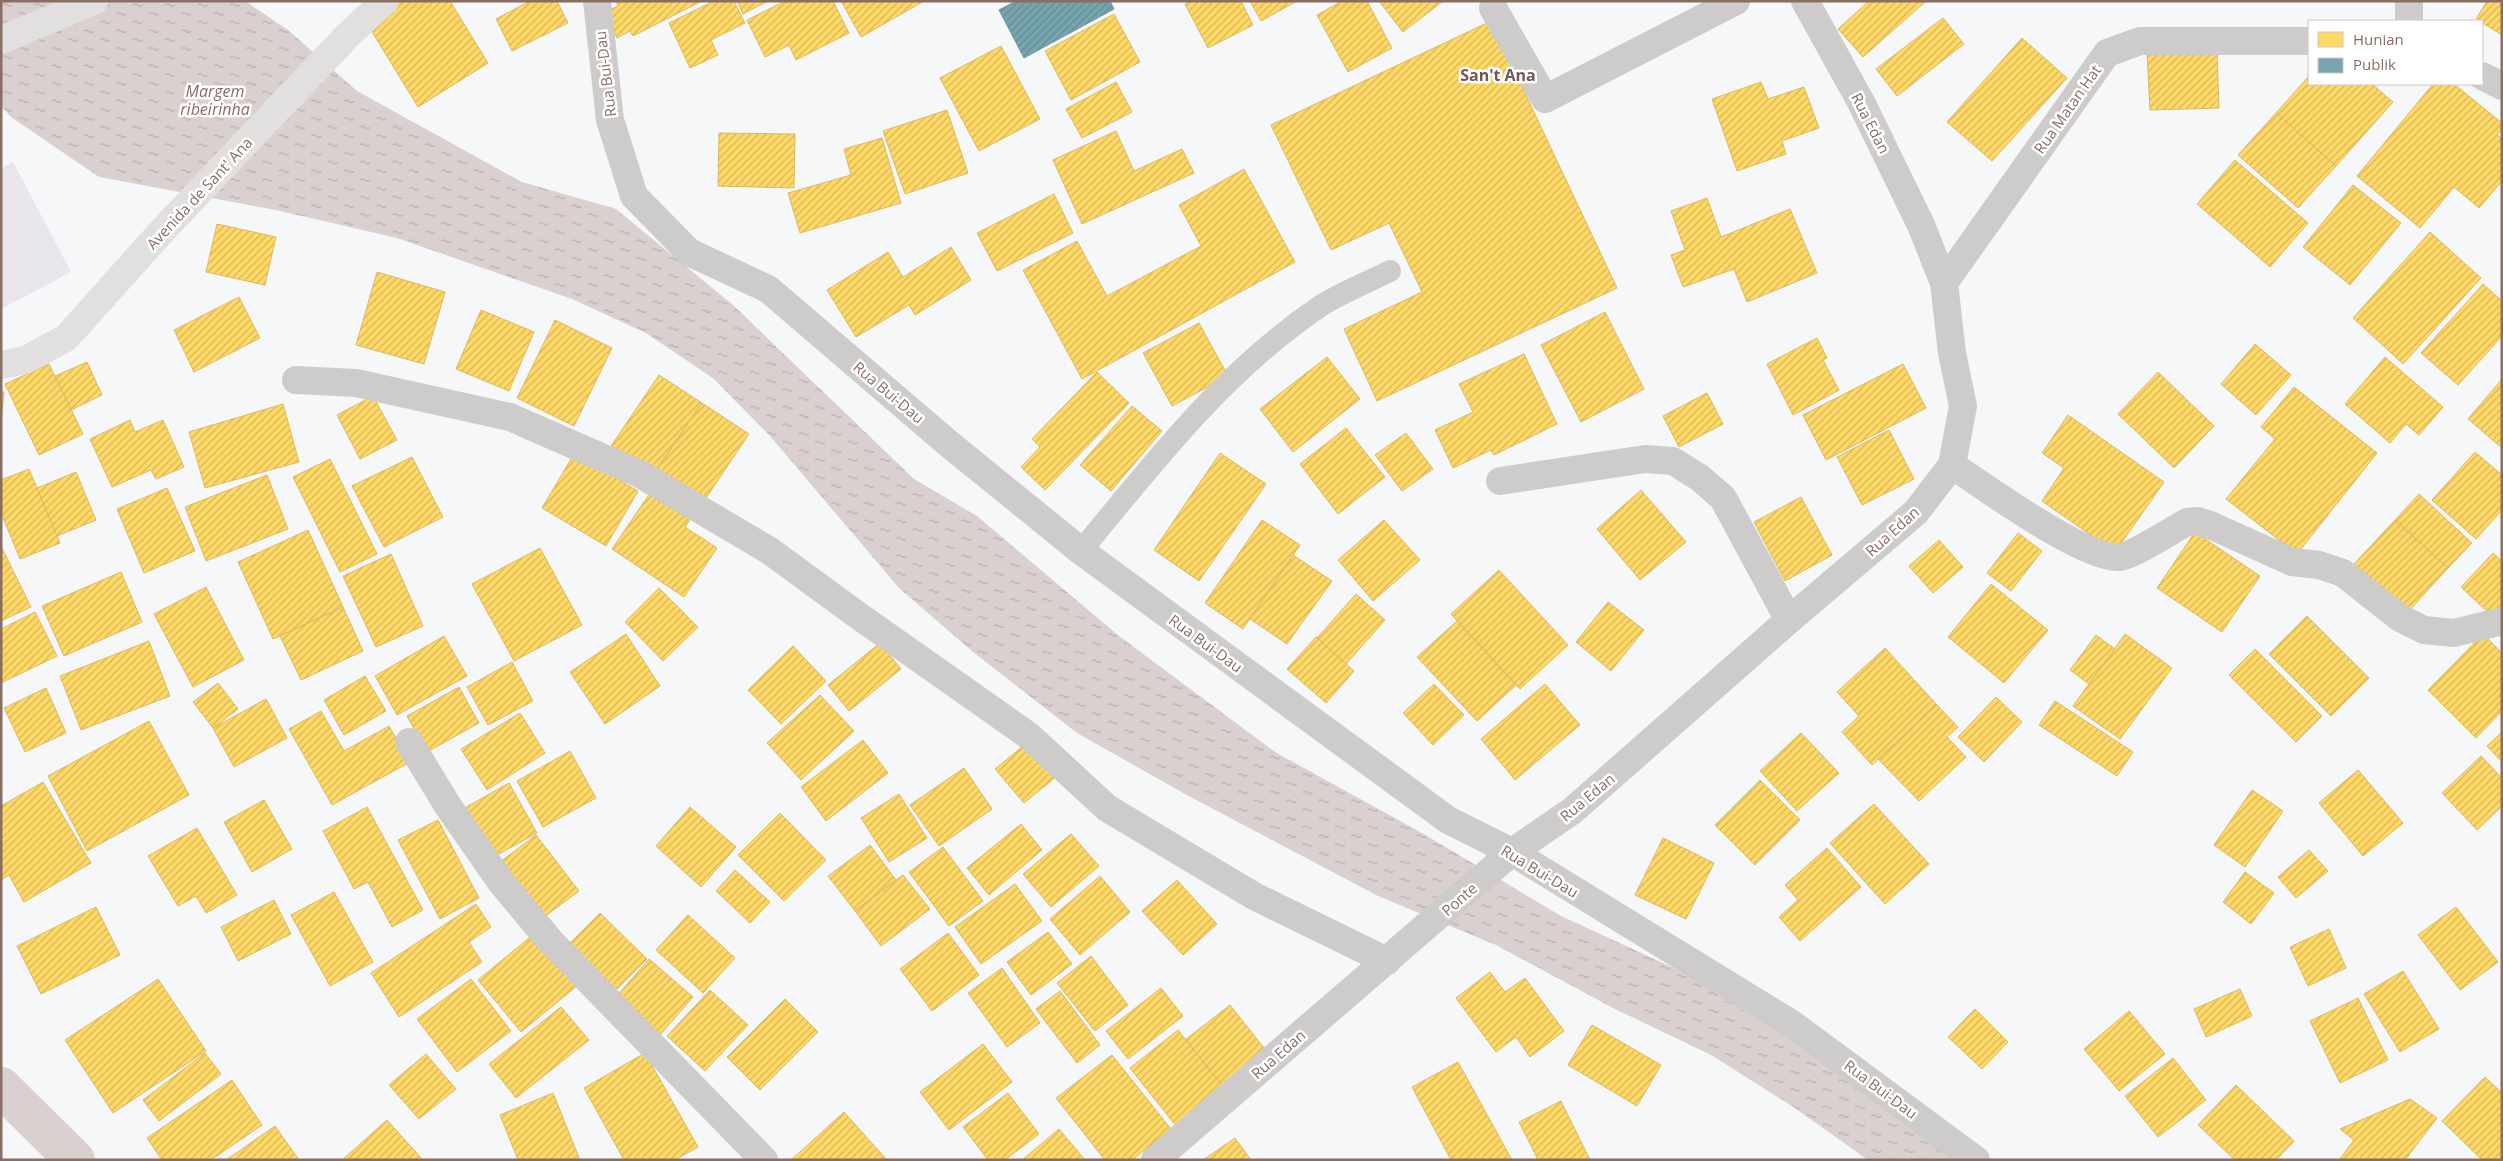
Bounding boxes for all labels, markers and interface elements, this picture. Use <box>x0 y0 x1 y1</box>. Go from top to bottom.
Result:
legend <box>2308 20 2483 85</box>
text: Hunian <box>2353 29 2404 49</box>
street label: Rua Bui-Dau <box>590 30 620 118</box>
text: Publik <box>2353 54 2396 74</box>
street label: Rua Matan Hat <box>2029 61 2105 157</box>
district label: San't Ana <box>1460 64 1536 86</box>
water label: Margem ribeirinha <box>180 80 250 120</box>
street label: Rua Edan <box>1847 89 1895 157</box>
street label: Avenida de Sant' Ana <box>142 133 256 253</box>
street label: Rua Bui-Dau <box>849 357 929 427</box>
street label: Rua Edan <box>1861 502 1923 560</box>
street label: Rua Bui-Dau <box>1165 609 1247 677</box>
street label: Rua Edan <box>1555 768 1619 826</box>
street label: Rua Bui-Dau <box>1498 840 1582 902</box>
street label: Ponte <box>1437 878 1481 920</box>
street label: Rua Edan <box>1247 1025 1309 1083</box>
street label: Rua Bui-Dau <box>1840 1055 1922 1123</box>

